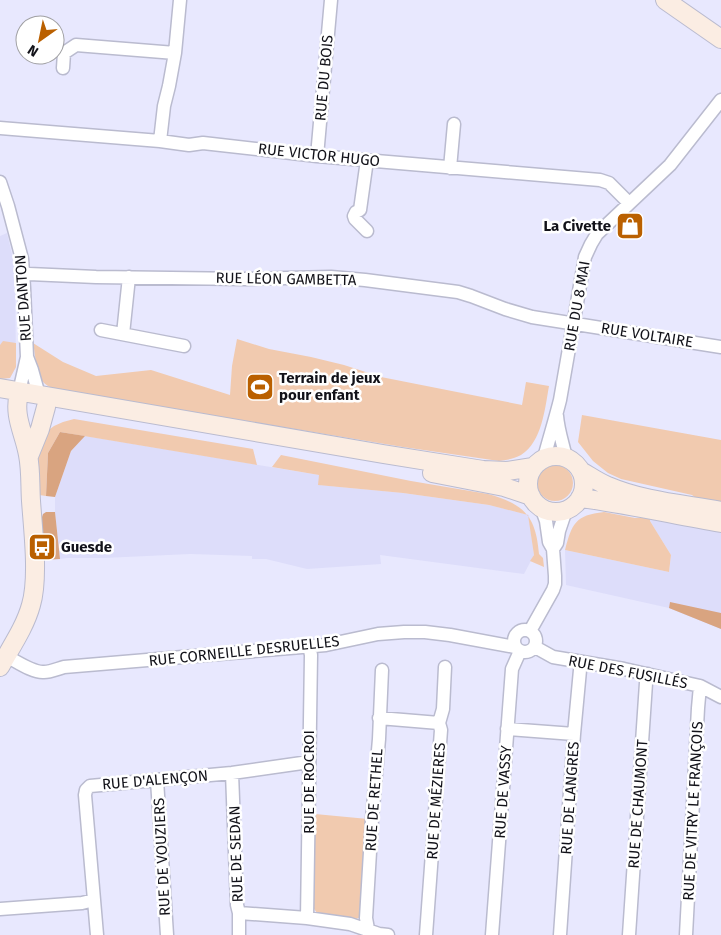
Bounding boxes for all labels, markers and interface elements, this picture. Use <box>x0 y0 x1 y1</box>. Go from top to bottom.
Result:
north arrow <box>15 15 65 65</box>
street label: RUE DU BOIS <box>311 34 337 122</box>
text: N <box>25 41 42 60</box>
street label: RUE VICTOR HUGO <box>257 140 381 170</box>
shop icon: La Civette <box>615 211 645 241</box>
place label: La Civette <box>543 217 611 235</box>
street label: RUE DANTON <box>11 254 35 342</box>
street label: RUE DU 8 MAI <box>560 259 594 353</box>
street label: RUE LÉON GAMBETTA <box>215 269 357 289</box>
street label: RUE VOLTAIRE <box>600 319 694 351</box>
place label: Terrain de jeux pour enfant <box>279 369 381 404</box>
sports icon: Terrain de jeux pour enfant <box>245 372 275 402</box>
bus stop icon: Guesde <box>27 532 57 562</box>
place label: Guesde <box>61 538 112 556</box>
street label: RUE CORNEILLE DESRUELLES <box>148 632 340 670</box>
street label: RUE DES FUSILLÉS <box>567 652 689 692</box>
street label: RUE DE VITRY LE FRANÇOIS <box>679 721 707 901</box>
street label: RUE DE ROCROI <box>300 730 318 834</box>
street label: RUE DE CHAUMONT <box>625 739 652 869</box>
street label: RUE DE LANGRES <box>557 741 583 855</box>
street label: RUE DE MÉZIERES <box>423 742 449 860</box>
street label: RUE DE VASSY <box>491 744 515 839</box>
street label: RUE DE RETHEL <box>361 747 387 852</box>
street label: RUE D'ALENÇON <box>101 766 209 794</box>
street label: RUE DE VOUZIERS <box>150 797 174 917</box>
street label: RUE DE SEDAN <box>225 805 247 903</box>

